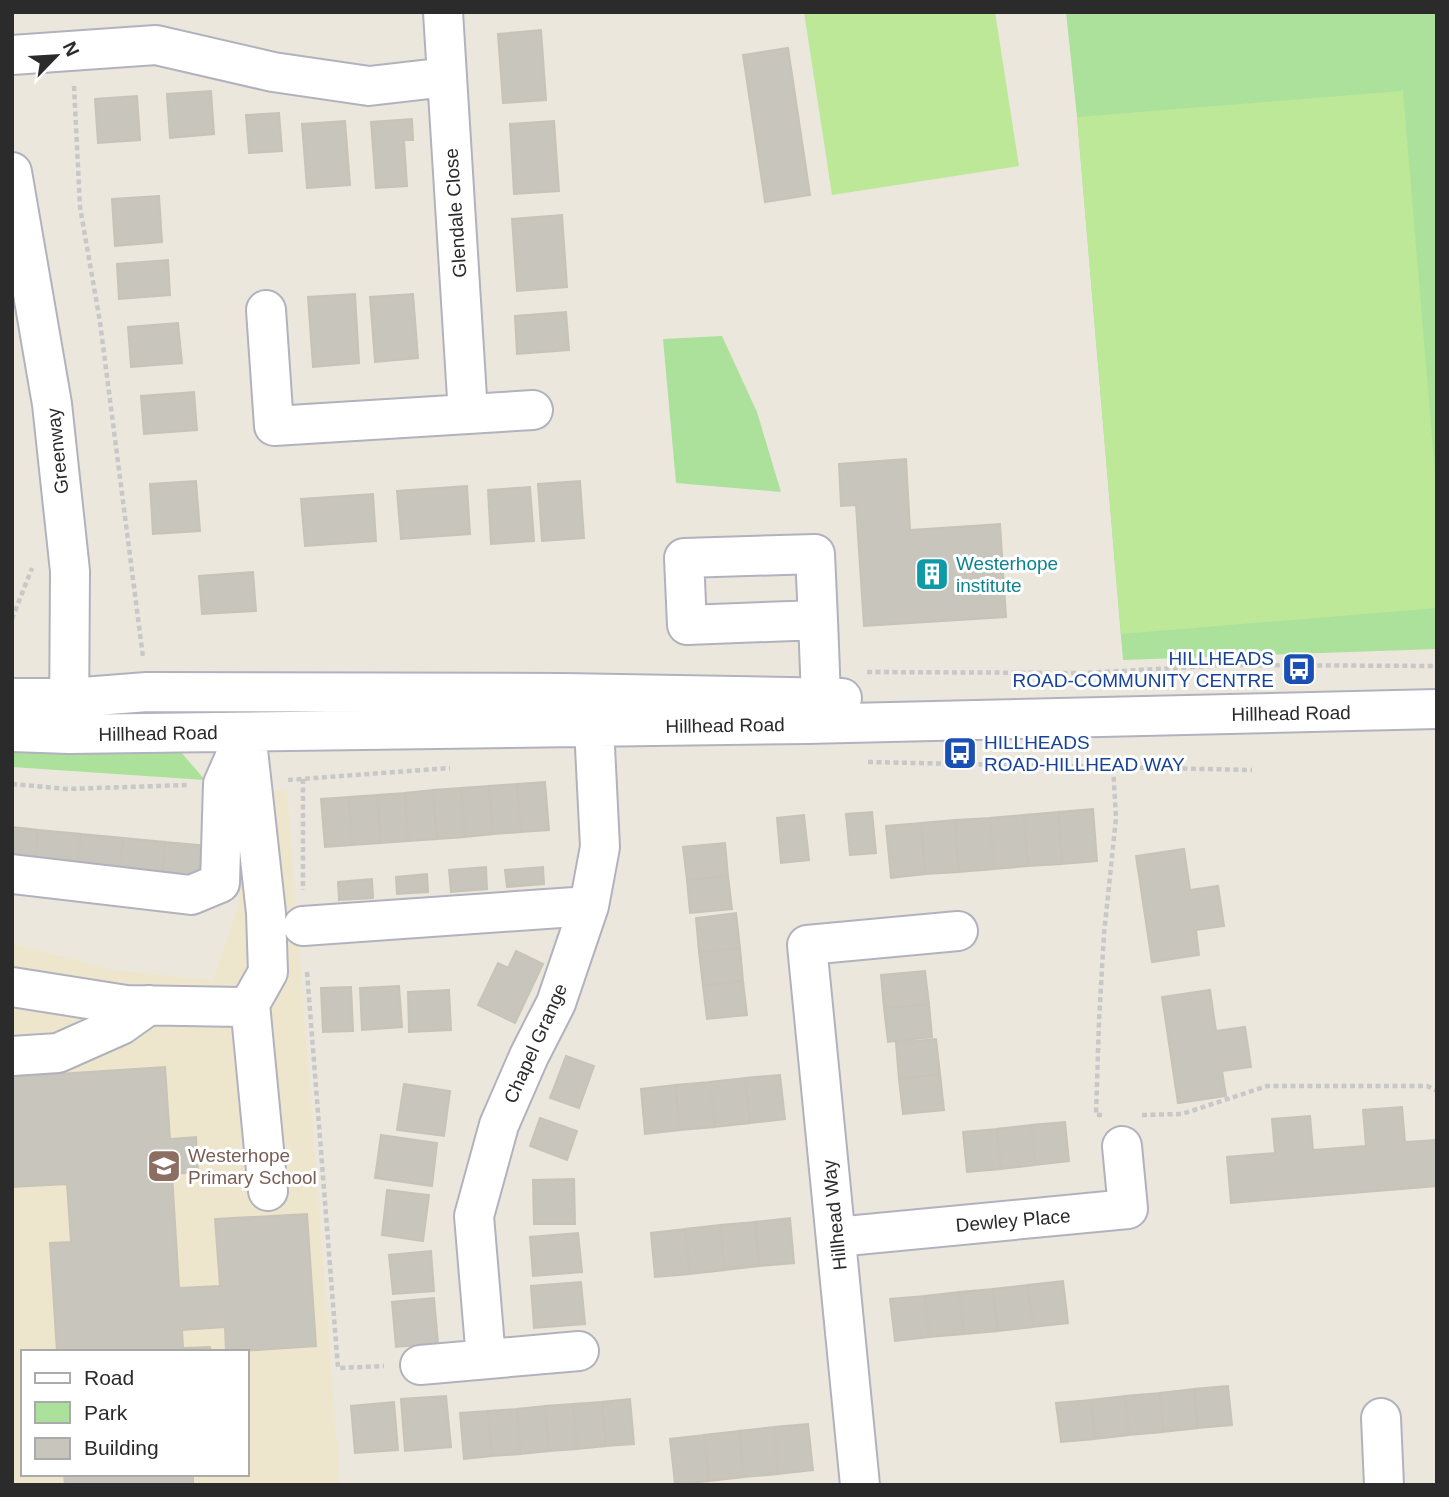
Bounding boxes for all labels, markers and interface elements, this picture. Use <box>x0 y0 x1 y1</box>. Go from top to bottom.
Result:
north arrow <box>21 21 91 91</box>
text: N <box>59 38 83 60</box>
street label: Glendale Close <box>440 147 471 279</box>
street label: Greenway <box>42 406 72 495</box>
place label: Westerhope institute <box>956 553 1058 596</box>
building icon: Westerhope institute <box>913 555 951 593</box>
place label: HILLHEADS ROAD-COMMUNITY CENTRE <box>1013 648 1274 691</box>
bus stop icon: HILLHEADS ROAD-COMMUNITY CENTRE <box>1280 650 1318 688</box>
street label: Hillhead Road <box>1231 702 1351 725</box>
street label: Hillhead Road <box>665 714 785 737</box>
street label: Hillhead Road <box>98 722 218 745</box>
place label: HILLHEADS ROAD-HILLHEAD WAY <box>984 732 1185 775</box>
bus stop icon: HILLHEADS ROAD-HILLHEAD WAY <box>941 734 979 772</box>
street label: Chapel Grange <box>500 980 571 1106</box>
place label: Westerhope Primary School <box>188 1145 317 1188</box>
school or university icon: Westerhope Primary School <box>145 1147 183 1185</box>
street label: Hillhead Way <box>818 1158 851 1271</box>
street label: Dewley Place <box>955 1205 1071 1236</box>
legend <box>21 1350 248 1476</box>
text: Road <box>84 1366 134 1389</box>
text: Park <box>84 1401 128 1424</box>
text: Building <box>84 1436 159 1459</box>

